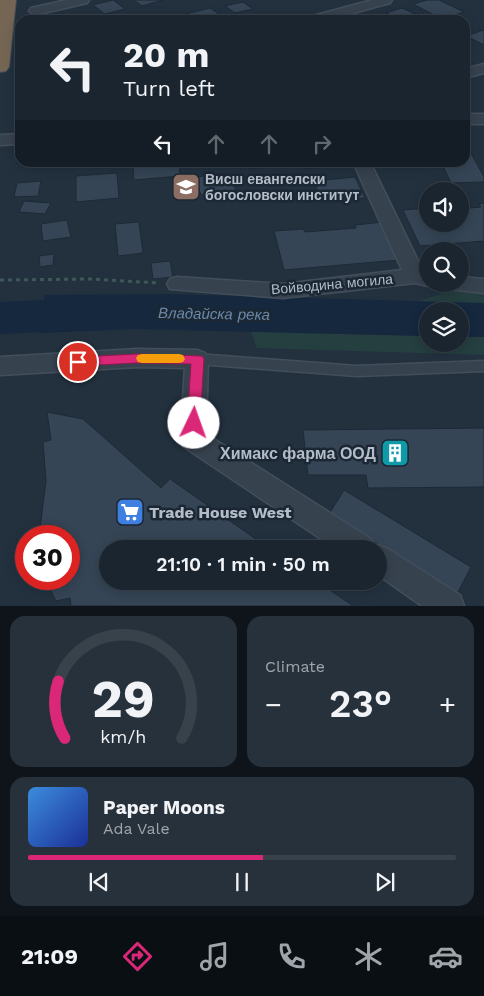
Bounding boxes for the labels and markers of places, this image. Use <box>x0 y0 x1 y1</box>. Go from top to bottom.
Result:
place label: Висш евангелски богословски институт <box>205 171 359 203</box>
school or university icon: Висш евангелски богословски институт <box>171 172 201 202</box>
pin <box>57 341 99 383</box>
building icon: Химакс фарма ООД <box>380 438 410 468</box>
place label: Химакс фарма ООД <box>220 444 377 463</box>
supermarket icon: Trade House West <box>115 497 145 527</box>
place label: Trade House West <box>149 503 292 522</box>

